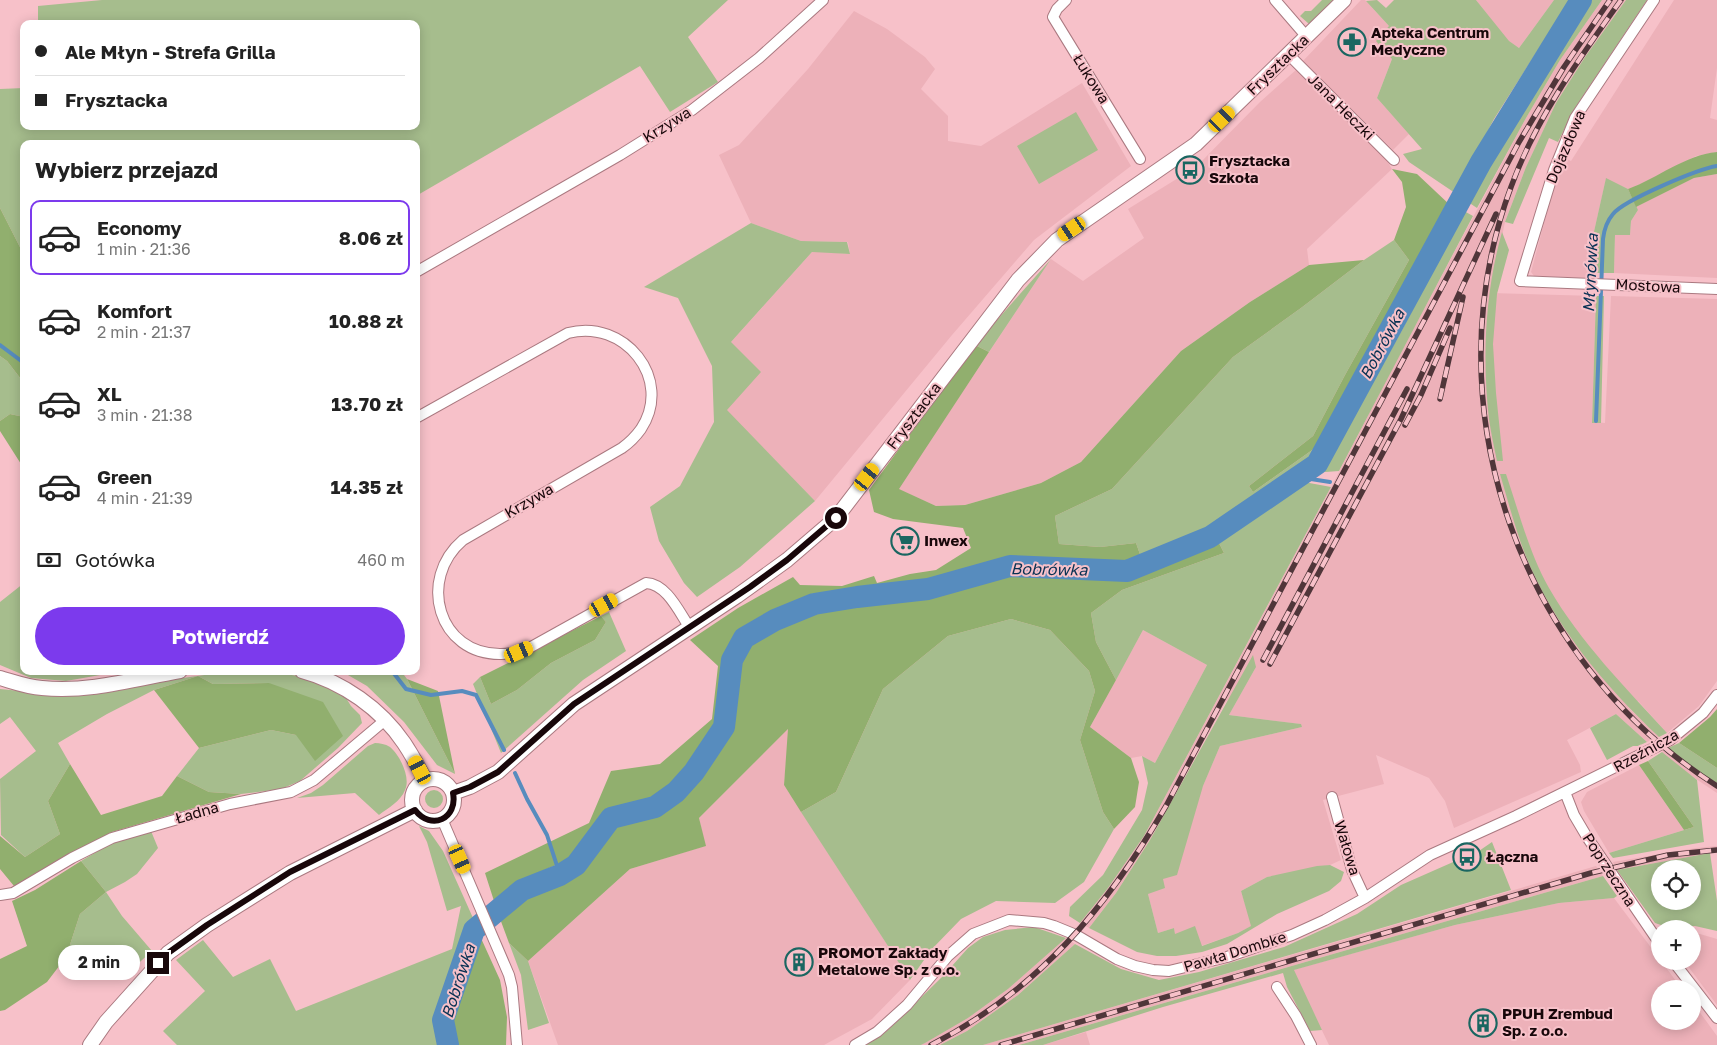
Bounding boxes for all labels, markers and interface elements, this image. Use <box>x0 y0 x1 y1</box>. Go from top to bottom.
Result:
place label: Apteka Centrum Medyczne <box>1371 23 1489 58</box>
pharmacy icon: Apteka Centrum Medyczne <box>1337 27 1367 57</box>
street label: Frysztacka <box>1243 30 1312 98</box>
text: Ale Młyn - Strefa Grilla <box>65 40 276 63</box>
street label: Łukowa <box>1070 50 1114 107</box>
street label: Jana Heczki <box>1305 69 1379 143</box>
text: Frysztacka <box>65 88 167 111</box>
street label: Krzywa <box>639 102 694 146</box>
car <box>1206 103 1238 135</box>
street label: Dojazdowa <box>1542 107 1589 186</box>
place label: Frysztacka Szkoła <box>1209 151 1290 186</box>
bus stop icon: Frysztacka Szkoła <box>1175 155 1205 185</box>
text: Wybierz przejazd <box>35 156 218 183</box>
car <box>1055 214 1088 244</box>
icon: car <box>37 215 82 260</box>
text: Economy <box>97 216 182 239</box>
text: 8.06 zł <box>339 226 403 249</box>
water label: Młynówka <box>1578 232 1602 313</box>
text: 1 min · 21:36 <box>97 239 191 259</box>
street label: Mostowa <box>1615 274 1681 296</box>
icon: car <box>37 298 82 343</box>
text: Komfort <box>97 299 172 322</box>
water label: Bobrówka <box>1355 305 1409 382</box>
text: 10.88 zł <box>329 309 403 332</box>
text: 2 min · 21:37 <box>97 322 191 342</box>
street label: Frysztacka <box>882 378 944 452</box>
icon: car <box>37 381 82 426</box>
text: XL <box>97 382 122 405</box>
text: 13.70 zł <box>331 392 403 415</box>
text: 3 min · 21:38 <box>97 405 192 425</box>
car <box>851 461 882 493</box>
icon: car <box>37 464 82 509</box>
text: Green <box>97 465 152 488</box>
text: 14.35 zł <box>331 475 403 498</box>
street label: Krzywa <box>501 479 556 521</box>
text: 4 min · 21:39 <box>97 488 193 508</box>
route start <box>825 507 847 529</box>
supermarket icon: Inwex <box>890 526 920 556</box>
place label: Inwex <box>924 531 968 549</box>
icon: cash <box>35 546 63 574</box>
text: Gotówka <box>75 548 155 571</box>
text: 460 m <box>357 550 405 570</box>
water label: Bobrówka <box>1011 558 1088 580</box>
car <box>587 591 620 619</box>
button: Potwierdź <box>35 607 405 665</box>
car <box>502 639 535 665</box>
street label: Rzeźnicza <box>1610 725 1681 775</box>
car <box>406 753 433 787</box>
street label: Ładna <box>173 797 221 827</box>
street label: Wałowa <box>1331 818 1365 877</box>
street label: Poprzeczna <box>1579 829 1640 909</box>
car <box>447 842 472 876</box>
bus stop icon: Łączna <box>1452 842 1482 872</box>
place label: Łączna <box>1486 847 1539 865</box>
map controls <box>1651 860 1701 1030</box>
button: locate <box>1651 860 1701 910</box>
button: + <box>1651 920 1701 970</box>
street label: Pawła Dombke <box>1181 927 1288 975</box>
water label: Bobrówka <box>437 941 480 1020</box>
place label: PROMOT Zakłady Metalowe Sp. z o.o. <box>818 943 960 978</box>
callout: 2 min <box>58 946 140 980</box>
building icon: PROMOT Zakłady Metalowe Sp. z o.o. <box>784 947 814 977</box>
text: 2 min <box>78 952 120 972</box>
route end <box>147 952 169 974</box>
button: − <box>1651 980 1701 1030</box>
place label: PPUH Zrembud Sp. z o.o. <box>1502 1004 1613 1039</box>
building icon: PPUH Zrembud Sp. z o.o. <box>1468 1008 1498 1038</box>

